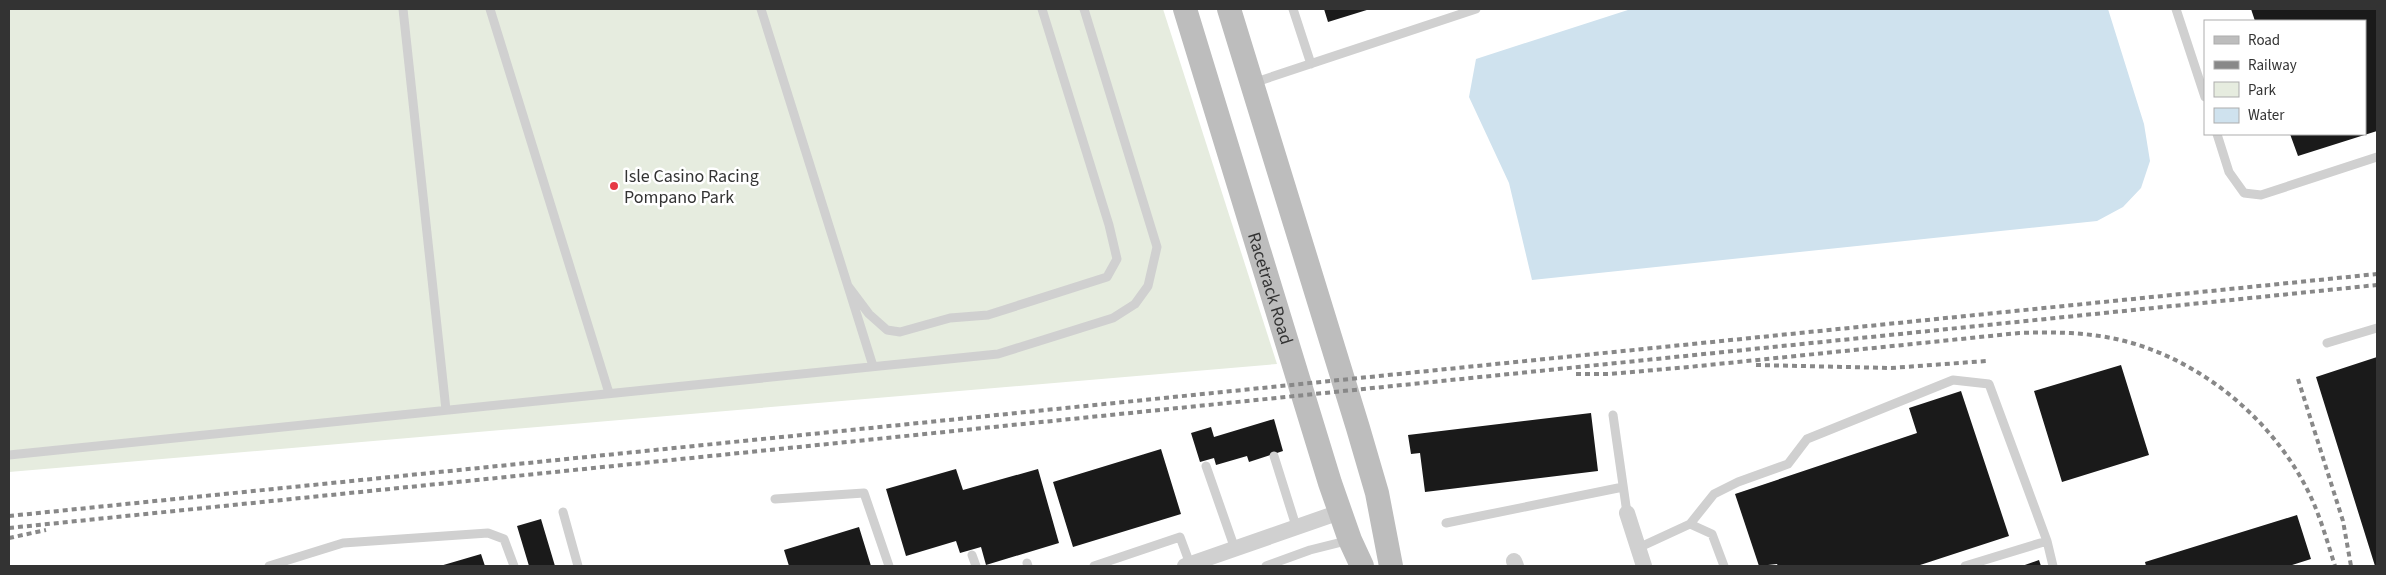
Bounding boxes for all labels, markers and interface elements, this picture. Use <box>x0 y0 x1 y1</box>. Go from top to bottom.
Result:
legend <box>2204 20 2366 135</box>
text: Road <box>2248 30 2280 51</box>
text: Railway <box>2248 55 2297 76</box>
text: Park <box>2248 80 2277 101</box>
text: Water <box>2248 105 2285 126</box>
place label: Isle Casino Racing Pompano Park <box>624 164 759 210</box>
marker: Isle Casino Racing Pompano Park <box>608 180 620 192</box>
street label: Racetrack Road <box>1241 229 1299 348</box>

